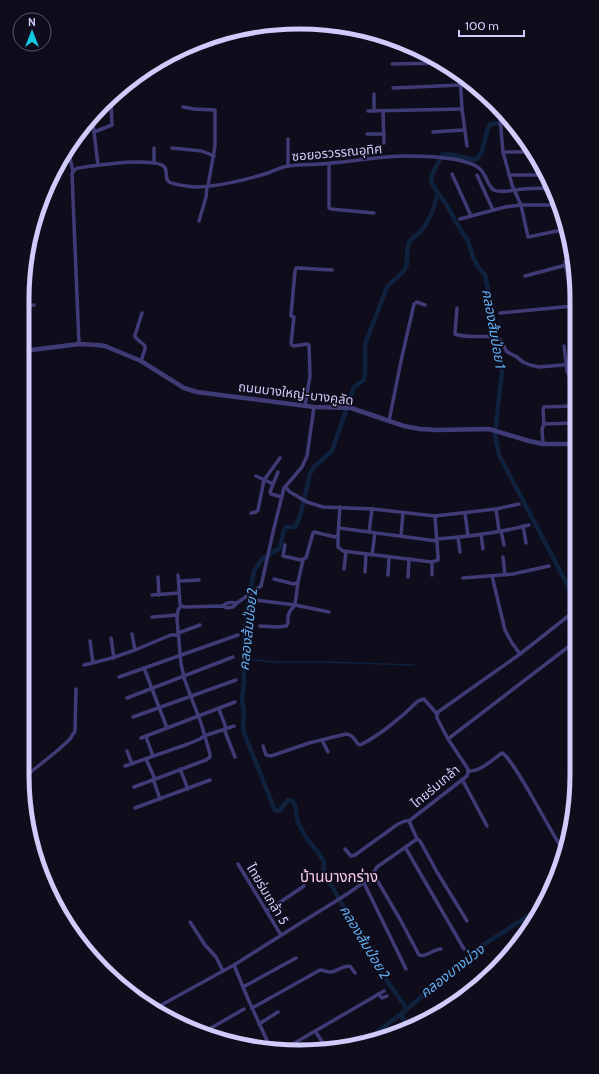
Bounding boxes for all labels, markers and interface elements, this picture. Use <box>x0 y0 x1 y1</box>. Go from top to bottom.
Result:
north arrow <box>12 12 52 52</box>
scale bar <box>459 12 524 38</box>
text: N <box>28 15 36 29</box>
text: 100 m <box>465 18 499 33</box>
street label: ซอยอรวรรณอุทิศ <box>291 140 383 164</box>
water label: คลองส้มป่อย 1 <box>478 288 510 370</box>
street label: ถนนบางใหญ่-บางคูลัด <box>237 378 355 408</box>
water label: คลองส้มป่อย 2 <box>235 587 261 671</box>
street label: ไทยร่มเกล้า <box>407 761 462 811</box>
street label: ไทยร่มเกล้า 5 <box>243 860 292 927</box>
district label: บ้านบางกร่าง <box>300 868 378 886</box>
water label: คลองส้มป่อย 2 <box>336 902 394 982</box>
water label: คลองบางม่วง <box>416 939 489 1002</box>

